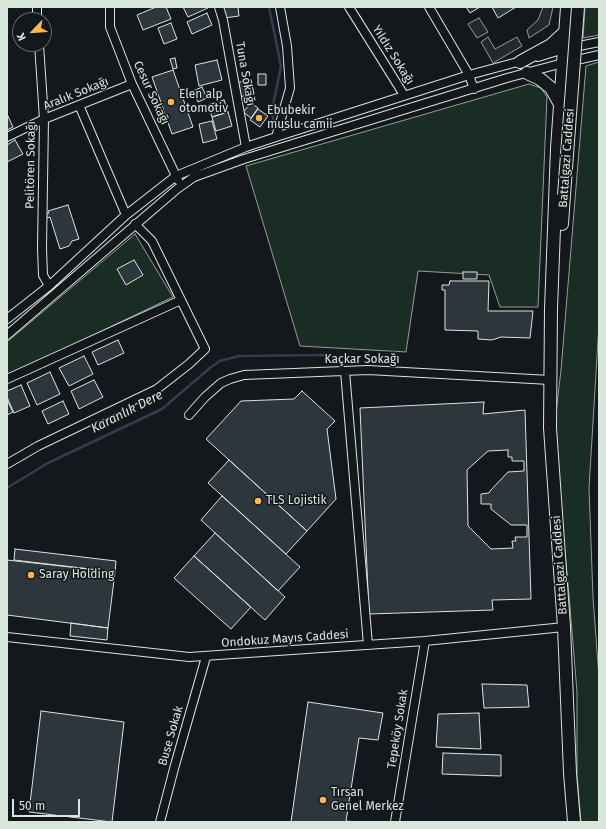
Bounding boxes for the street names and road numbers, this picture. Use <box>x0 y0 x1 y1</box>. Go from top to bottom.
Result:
street label: Yıldız Sokağı <box>369 23 417 87</box>
street label: Tuna Sokağı <box>232 41 258 107</box>
street label: Cesur Sokağı <box>130 59 172 127</box>
street label: Aralık Sokağı <box>41 74 111 114</box>
street label: Battalgazi Caddesi <box>556 108 578 208</box>
street label: Pelitören Sokağı <box>23 121 39 209</box>
street label: Kaçkar Sokağı <box>324 353 400 367</box>
street label: Battalgazi Caddesi <box>549 515 571 615</box>
street label: Ondokuz Mayıs Caddesi <box>221 627 349 651</box>
street label: Tepeköy Sokak <box>385 688 411 770</box>
street label: Buse Sokak <box>156 704 186 768</box>

